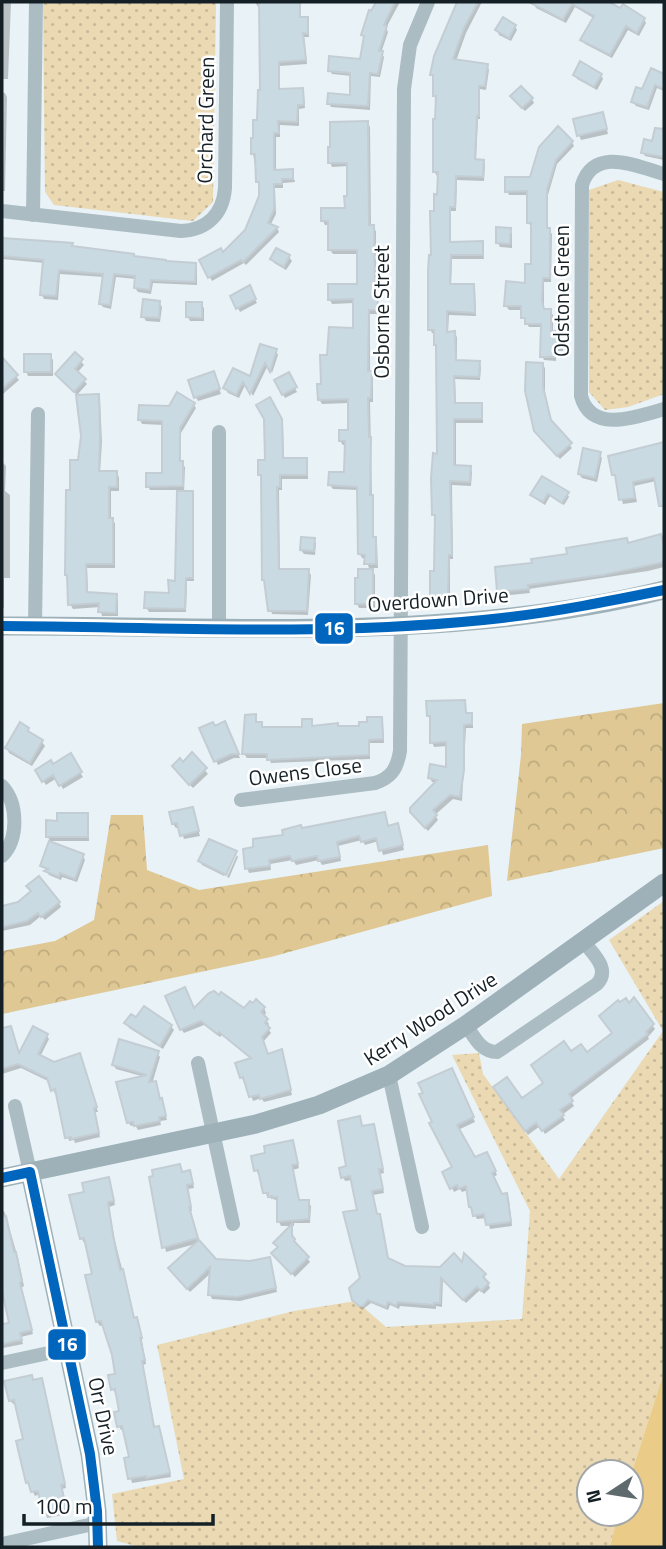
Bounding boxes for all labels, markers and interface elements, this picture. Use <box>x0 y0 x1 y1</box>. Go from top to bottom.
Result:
street label: Orchard Green <box>188 56 222 184</box>
street label: Odstone Green <box>545 225 577 357</box>
street label: Osborne Street <box>365 245 397 379</box>
street label: Overdown Drive <box>366 578 510 620</box>
line badge: 16 <box>314 612 354 645</box>
text: 16 <box>323 613 345 642</box>
street label: Owens Close <box>247 748 363 794</box>
street label: Kerry Wood Drive <box>357 963 503 1073</box>
line badge: 16 <box>47 1328 87 1361</box>
text: 16 <box>56 1329 78 1358</box>
street label: Orr Drive <box>80 1374 128 1458</box>
north arrow <box>575 1458 645 1528</box>
scale bar <box>24 1482 214 1526</box>
text: N <box>577 1487 608 1506</box>
text: 100 m <box>35 1490 92 1522</box>

